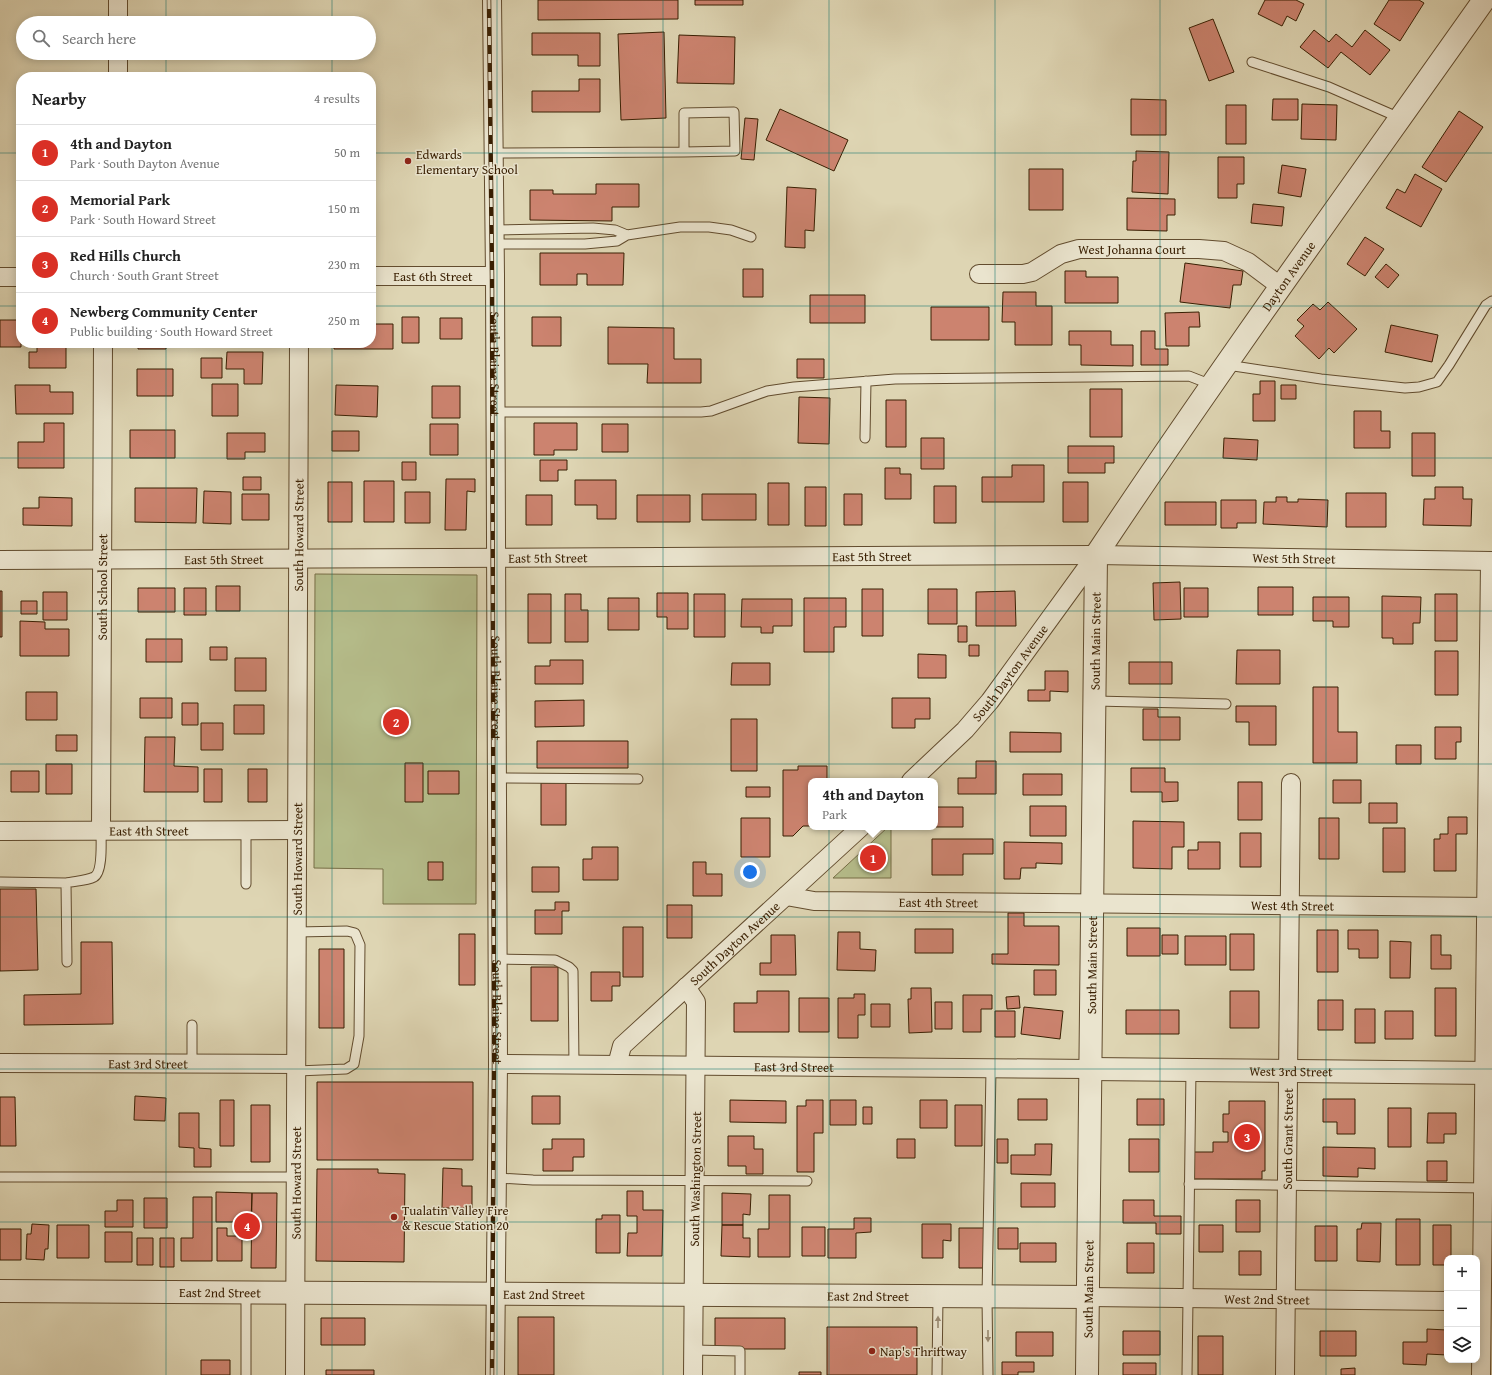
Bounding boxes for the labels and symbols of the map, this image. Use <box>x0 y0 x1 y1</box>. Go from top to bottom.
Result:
place label: Edwards Elementary School <box>416 145 518 179</box>
marker: Edwards Elementary School <box>403 156 413 166</box>
street label: Dayton Avenue <box>1257 237 1320 315</box>
street label: West Johanna Court <box>1078 240 1186 259</box>
street label: East 6th Street <box>393 267 473 286</box>
street label: South Blaine Street <box>485 311 505 417</box>
street label: South Howard Street <box>289 478 308 592</box>
street label: South School Street <box>93 533 112 640</box>
street label: East 5th Street <box>832 547 912 566</box>
street label: East 5th Street <box>508 548 588 568</box>
street label: West 5th Street <box>1252 548 1336 569</box>
street label: East 5th Street <box>184 550 264 569</box>
street label: South Main Street <box>1086 591 1106 690</box>
street label: South Dayton Avenue <box>968 621 1053 726</box>
street label: South Blaine Street <box>486 635 506 741</box>
pin: 2 <box>383 707 409 737</box>
street label: South Howard Street <box>288 802 307 916</box>
street label: East 4th Street <box>109 821 189 841</box>
pin: 1 <box>860 843 886 873</box>
your location <box>740 862 760 882</box>
street label: East 4th Street <box>899 893 979 912</box>
street label: West 4th Street <box>1251 896 1335 916</box>
street label: South Dayton Avenue <box>685 897 784 990</box>
street label: South Main Street <box>1082 915 1102 1014</box>
street label: South Blaine Street <box>488 959 507 1065</box>
street label: East 3rd Street <box>108 1054 188 1074</box>
street label: East 3rd Street <box>754 1057 834 1077</box>
street label: West 3rd Street <box>1249 1062 1333 1081</box>
street label: South Grant Street <box>1278 1088 1298 1190</box>
street label: South Washington Street <box>685 1111 706 1247</box>
pin: 3 <box>1234 1122 1260 1152</box>
street label: South Howard Street <box>287 1126 306 1240</box>
place label: Tualatin Valley Fire & Rescue Station 20 <box>402 1201 509 1235</box>
pin: 4 <box>234 1211 260 1241</box>
marker: Tualatin Valley Fire & Rescue Station 20 <box>389 1212 399 1222</box>
street label: South Main Street <box>1078 1239 1098 1338</box>
street label: East 2nd Street <box>179 1283 261 1302</box>
street label: East 2nd Street <box>503 1285 585 1304</box>
street label: East 2nd Street <box>827 1287 909 1306</box>
street label: West 2nd Street <box>1224 1290 1310 1309</box>
one-way arrow <box>934 1316 941 1328</box>
one-way arrow <box>985 1330 991 1343</box>
place label: Nap's Thriftway <box>880 1342 968 1361</box>
marker: Nap's Thriftway <box>867 1346 877 1356</box>

